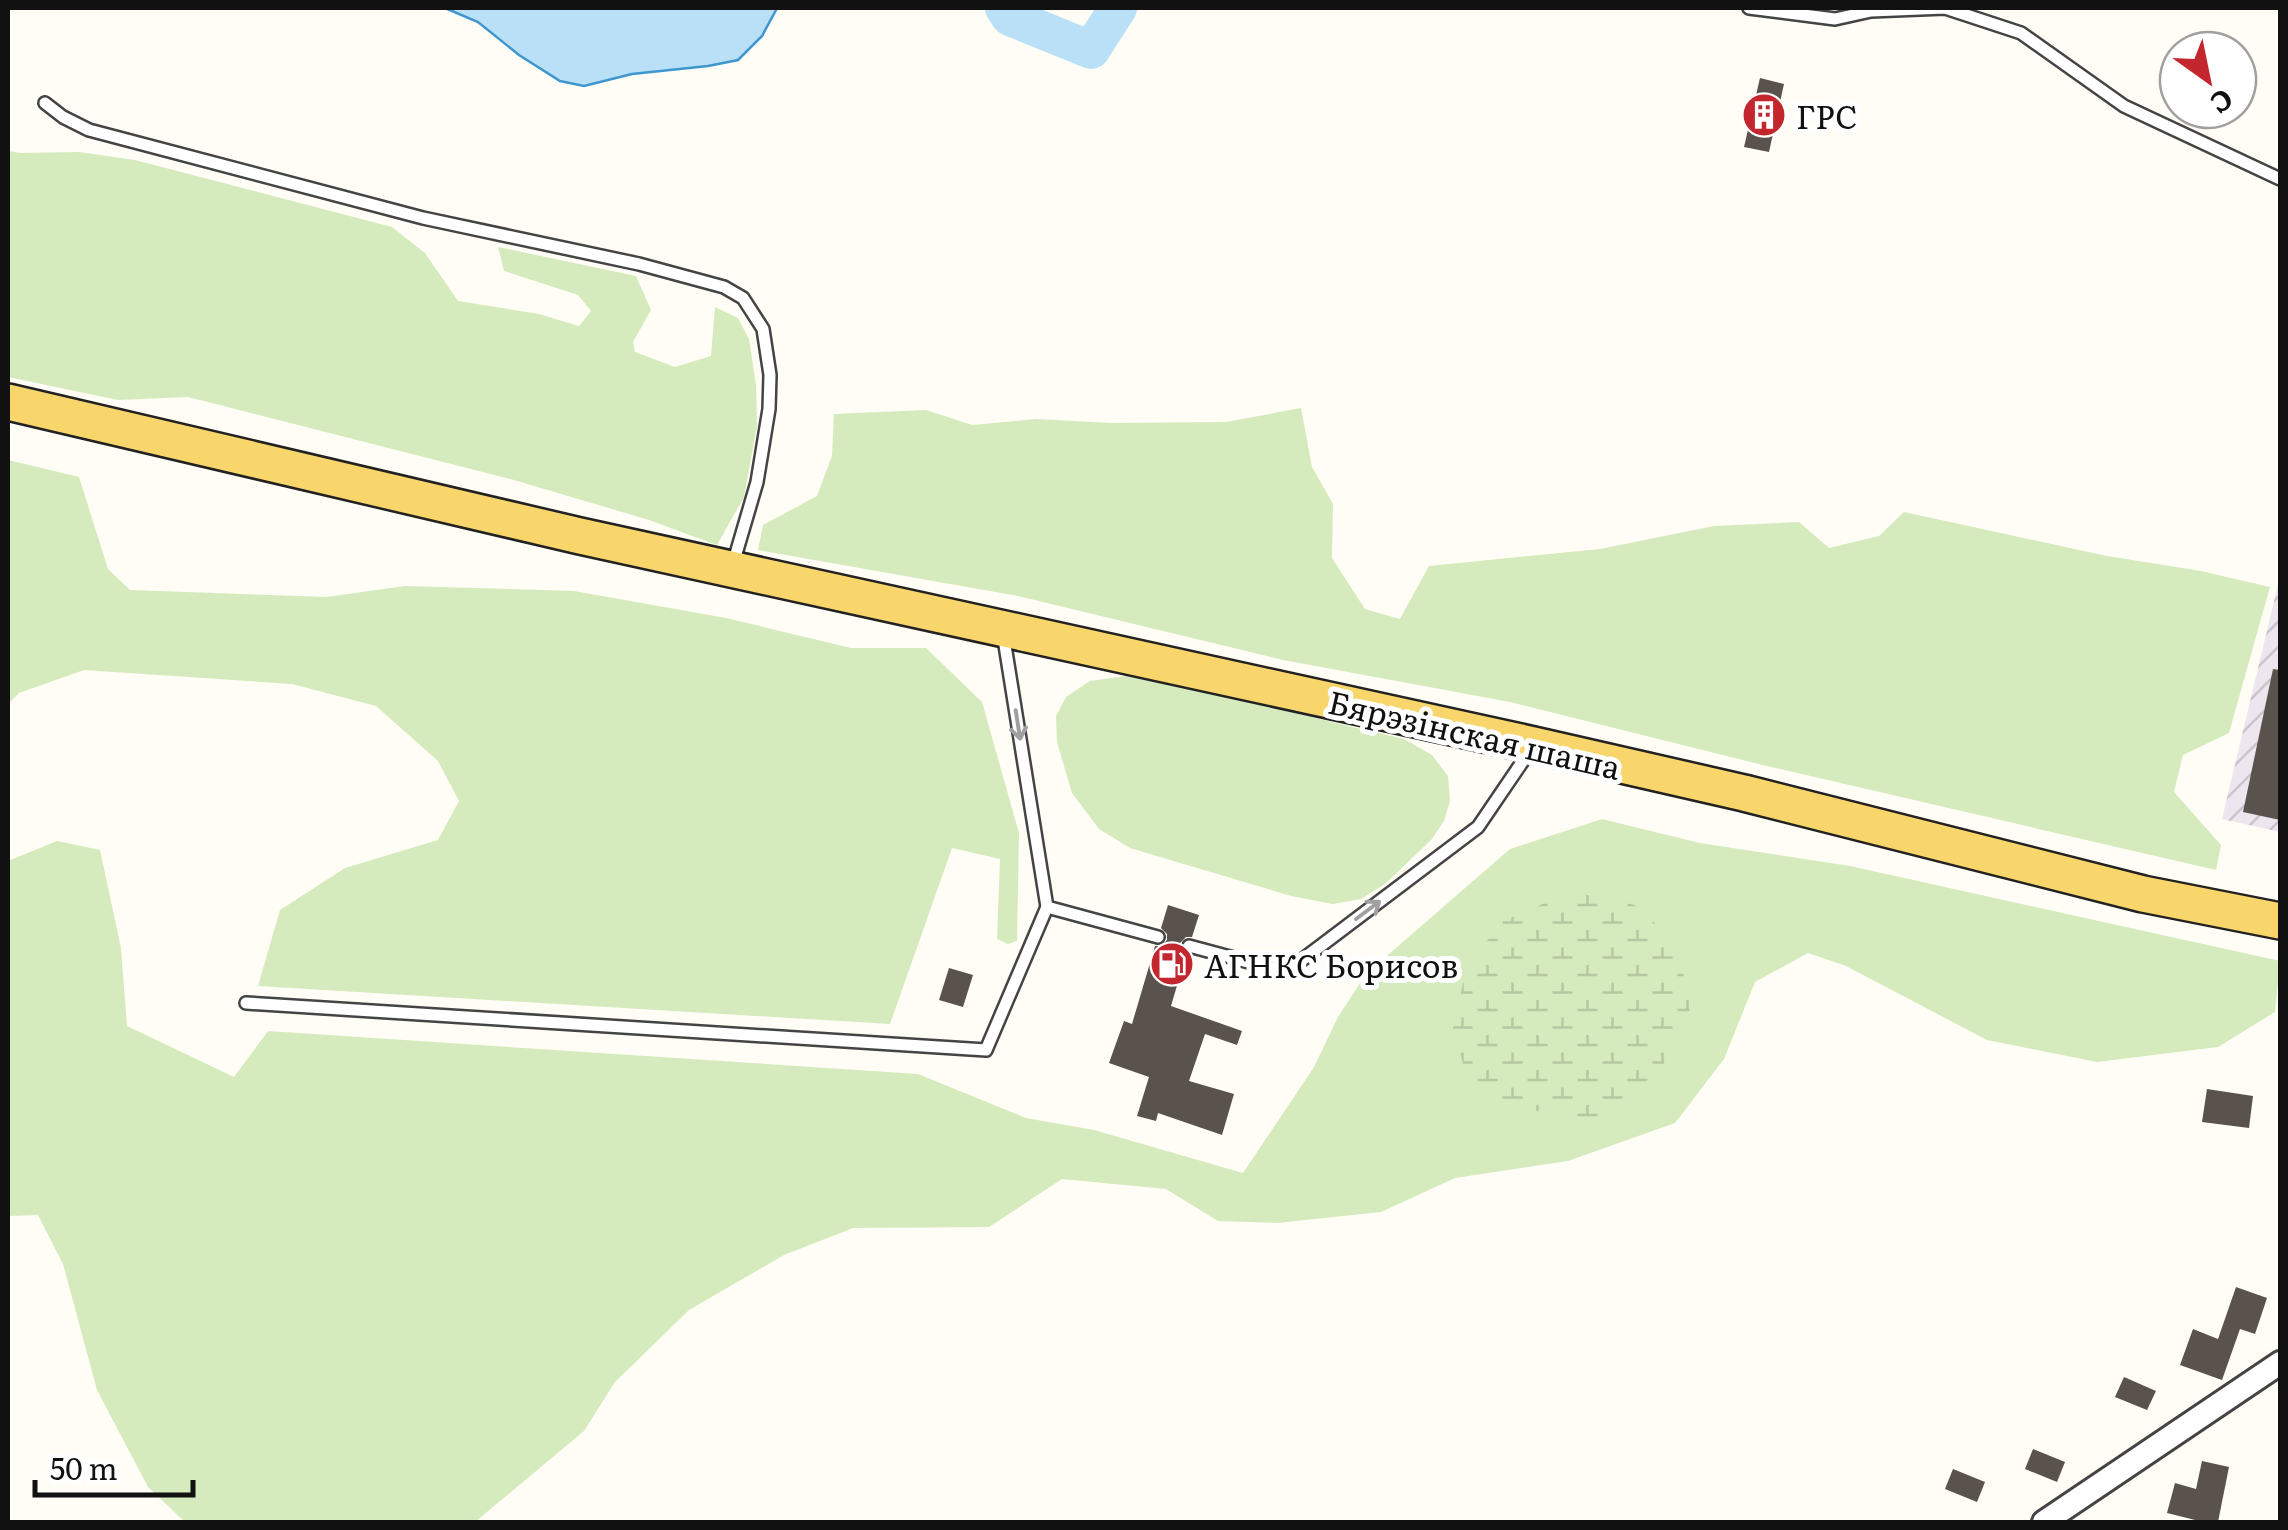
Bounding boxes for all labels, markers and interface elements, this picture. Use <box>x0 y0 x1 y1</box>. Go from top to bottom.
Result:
north arrow <box>2158 30 2258 130</box>
text: С <box>2203 80 2242 126</box>
place label: ГРС <box>1796 91 1858 139</box>
building icon: ГРС <box>1741 92 1787 138</box>
street label: Бярэзінская шаша <box>1324 676 1627 790</box>
one-way arrow <box>1009 708 1028 740</box>
one-way arrow <box>1354 900 1381 921</box>
place label: АГНКС Борисов <box>1204 940 1458 988</box>
fuel station icon: АГНКС Борисов <box>1149 941 1195 987</box>
scale bar <box>35 1435 192 1497</box>
text: 50 m <box>50 1445 118 1489</box>

